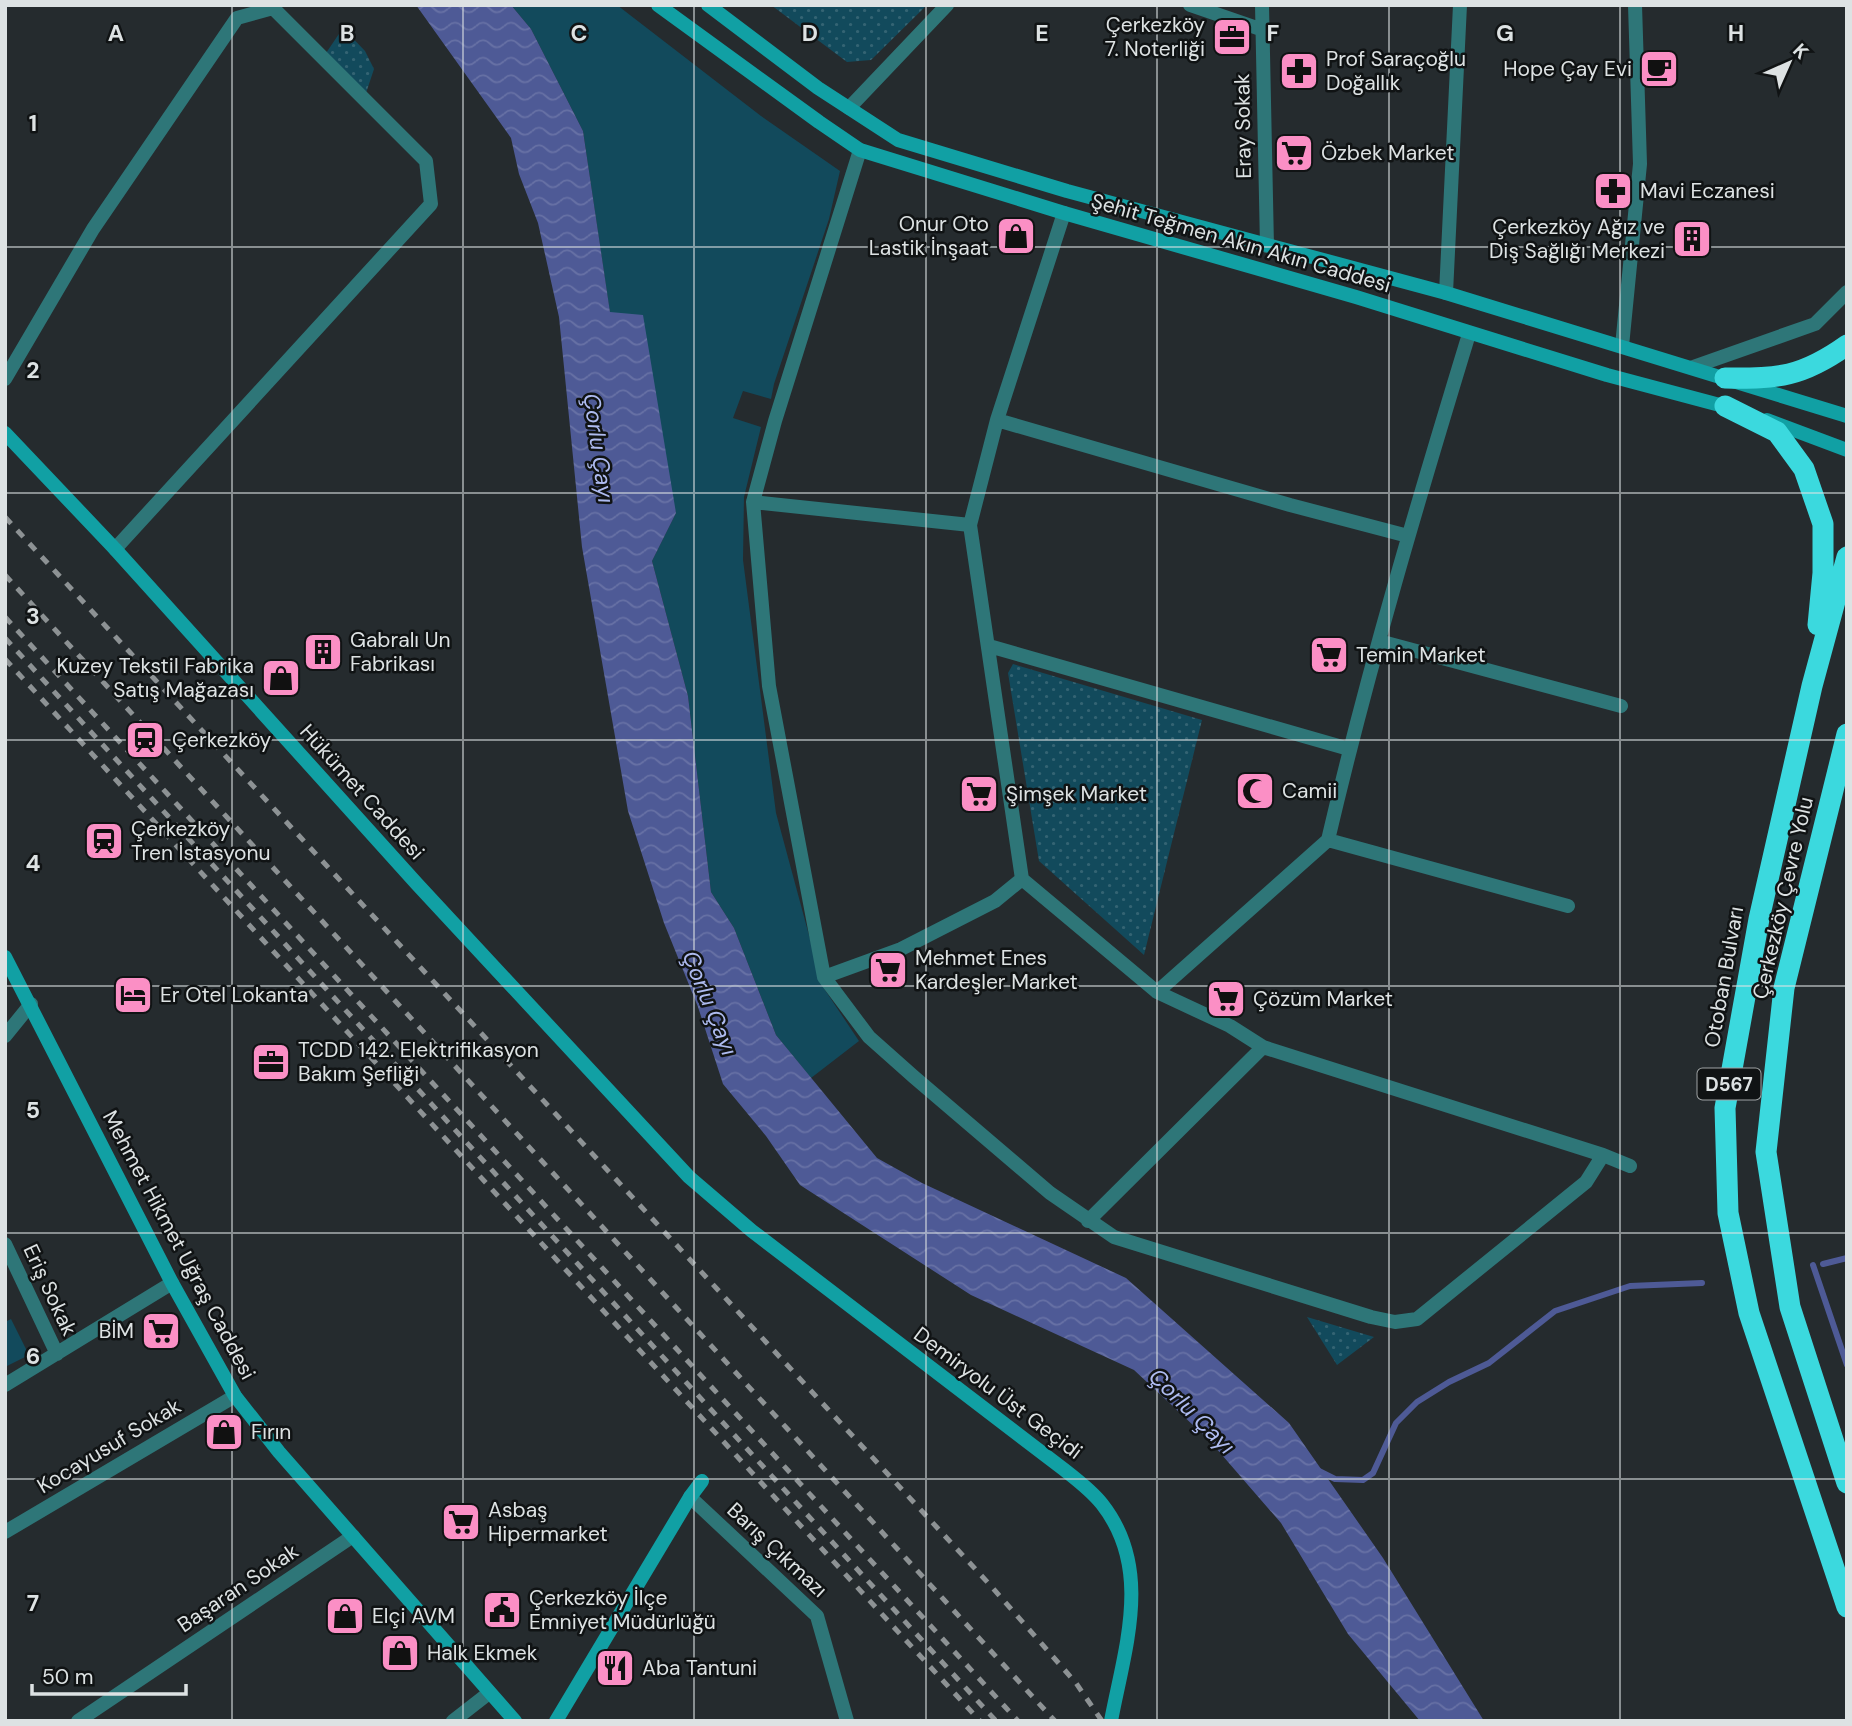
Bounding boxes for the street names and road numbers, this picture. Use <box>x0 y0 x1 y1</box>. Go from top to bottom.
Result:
street label: Eray Sokak <box>1228 73 1258 179</box>
street label: Şehit Teğmen Akın Akın Caddesi <box>1088 187 1394 299</box>
street label: Hükümet Caddesi <box>294 718 430 866</box>
street label: Çerkezköy Çevre Yolu <box>1746 794 1820 1002</box>
street label: Otoban Bulvarı <box>1698 904 1750 1050</box>
road number: D567 <box>1698 1068 1760 1100</box>
street label: Mehmet Hikmet Uğraş Caddesi <box>96 1106 262 1384</box>
street label: Eriş Sokak <box>17 1240 84 1341</box>
street label: Demiryolu Üst Geçidi <box>908 1320 1088 1466</box>
street label: Kocayusuf Sokak <box>32 1392 187 1500</box>
street label: Barış Çıkmazı <box>721 1496 833 1604</box>
street label: Başaran Sokak <box>172 1537 304 1639</box>

